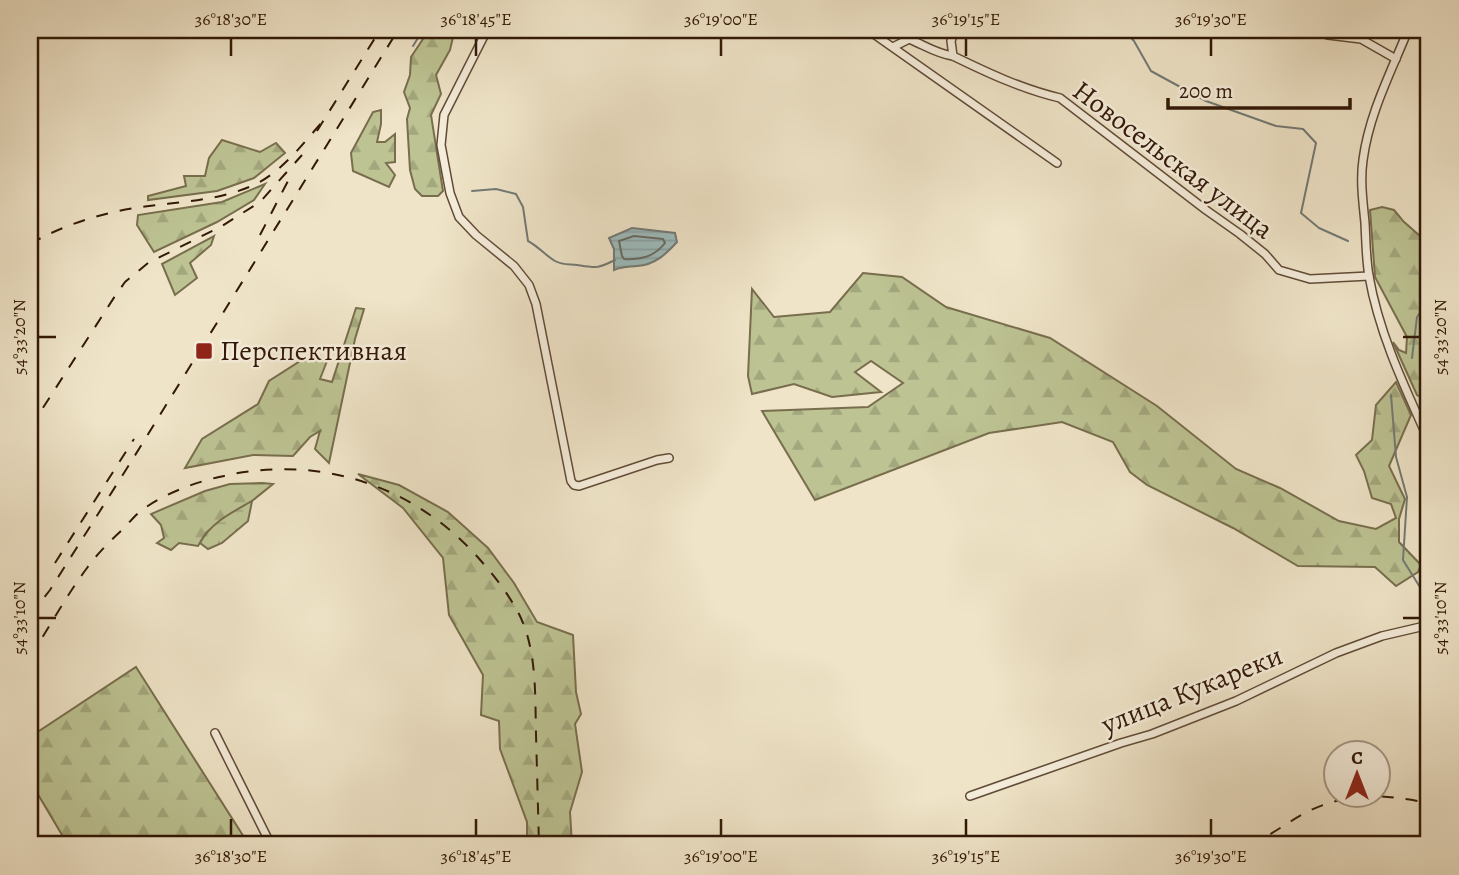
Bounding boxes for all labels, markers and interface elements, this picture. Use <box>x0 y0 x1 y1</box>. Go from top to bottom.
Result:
text: 36°18'30"E <box>195 7 267 31</box>
text: 36°18'45"E <box>440 7 512 31</box>
text: 36°19'00"E <box>684 7 758 31</box>
text: 36°19'15"E <box>932 7 1000 31</box>
text: 36°19'30"E <box>1175 7 1247 31</box>
scale bar <box>1168 66 1350 110</box>
street label: Новосельская улица <box>1065 72 1281 248</box>
text: 200 m <box>1179 77 1233 105</box>
text: 54°33'20"N <box>7 299 31 375</box>
text: 54°33'20"N <box>1428 299 1452 375</box>
place label: Перспективная <box>220 332 407 370</box>
marker: Перспективная <box>194 341 214 361</box>
text: 54°33'10"N <box>7 581 31 655</box>
text: 54°33'10"N <box>1428 581 1452 655</box>
street label: улица Кукареки <box>1095 636 1288 744</box>
north arrow <box>1322 738 1392 808</box>
text: С <box>1351 745 1363 771</box>
text: 36°18'30"E <box>195 844 267 868</box>
text: 36°18'45"E <box>440 844 512 868</box>
text: 36°19'00"E <box>684 844 758 868</box>
text: 36°19'15"E <box>932 844 1000 868</box>
text: 36°19'30"E <box>1175 844 1247 868</box>

